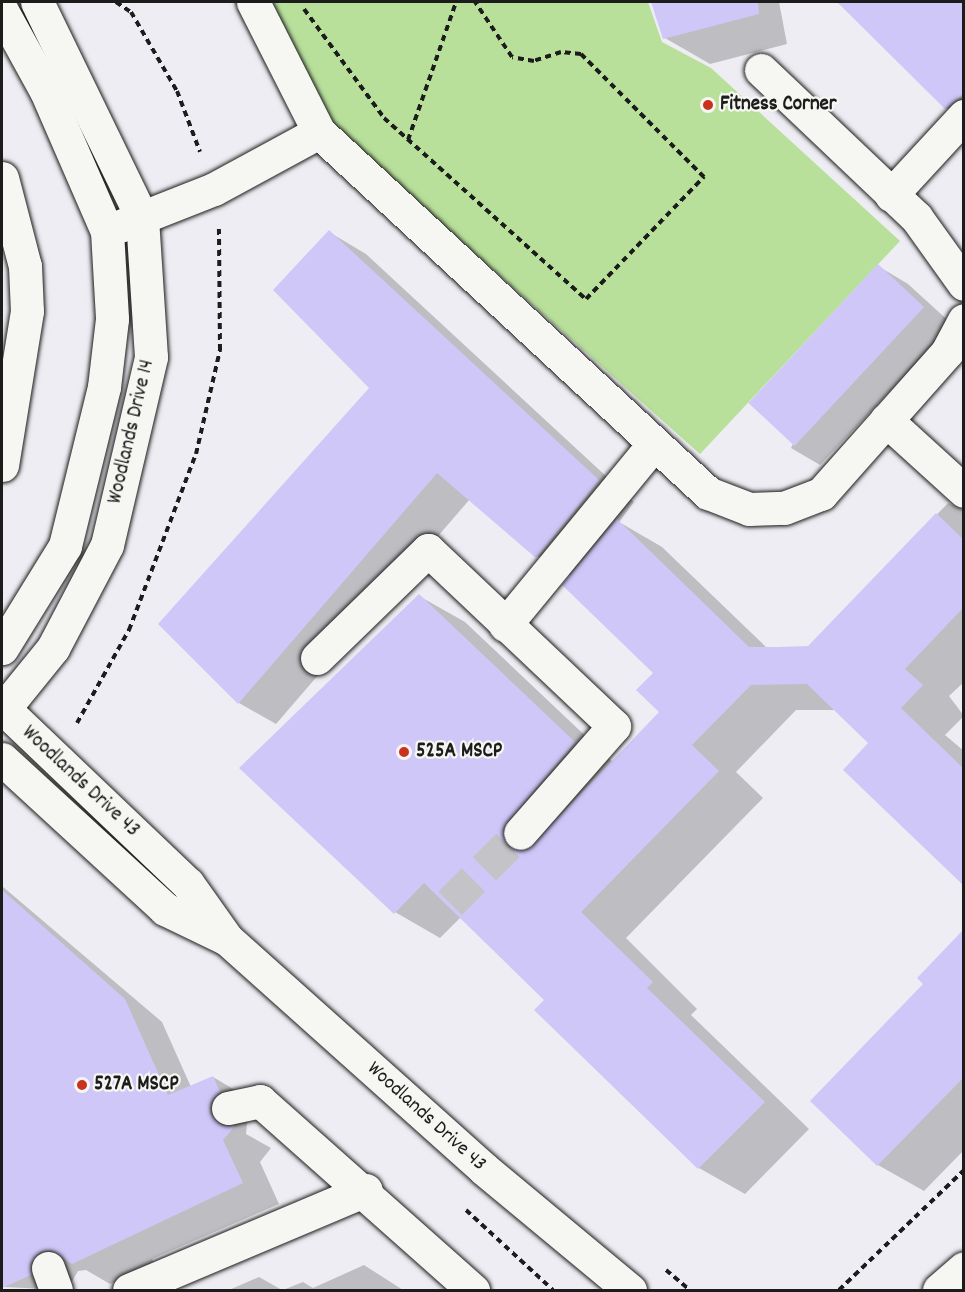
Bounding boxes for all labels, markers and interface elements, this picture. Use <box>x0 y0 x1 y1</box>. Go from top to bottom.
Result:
place label: Fitness Corner <box>720 92 837 118</box>
marker: Fitness Corner <box>701 98 715 112</box>
street label: Woodlands Drive 14 <box>103 357 161 507</box>
street label: Woodlands Drive 43 <box>16 721 144 843</box>
place label: 525A MSCP <box>416 739 502 765</box>
marker: 525A MSCP <box>397 745 411 759</box>
street label: Woodlands Drive 43 <box>361 1057 491 1177</box>
place label: 527A MSCP <box>94 1072 179 1098</box>
marker: 527A MSCP <box>75 1078 89 1092</box>

